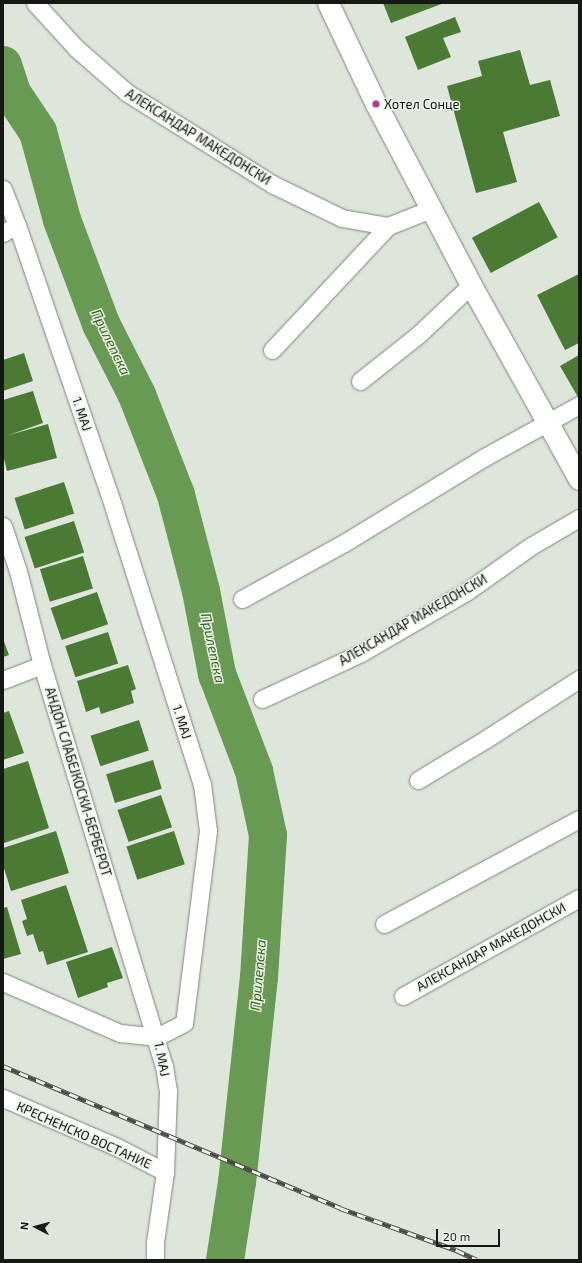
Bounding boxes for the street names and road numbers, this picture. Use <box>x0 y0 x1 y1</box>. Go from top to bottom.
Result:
street label: АЛЕКСАНДАР МАКЕДОНСКИ <box>122 86 274 188</box>
street label: 1. МАЈ <box>69 395 95 433</box>
street label: АЛЕКСАНДАР МАКЕДОНСКИ <box>336 571 490 669</box>
street label: АНДОН СЛАБЕЈКОСКИ-БЕРБЕРОТ <box>42 685 114 879</box>
street label: 1. МАЈ <box>169 703 195 741</box>
street label: АЛЕКСАНДАР МАКЕДОНСКИ <box>414 899 568 995</box>
street label: 1. МАЈ <box>151 1040 173 1078</box>
street label: КРЕСНЕНСКО ВОСТАНИЕ <box>14 1098 154 1172</box>

